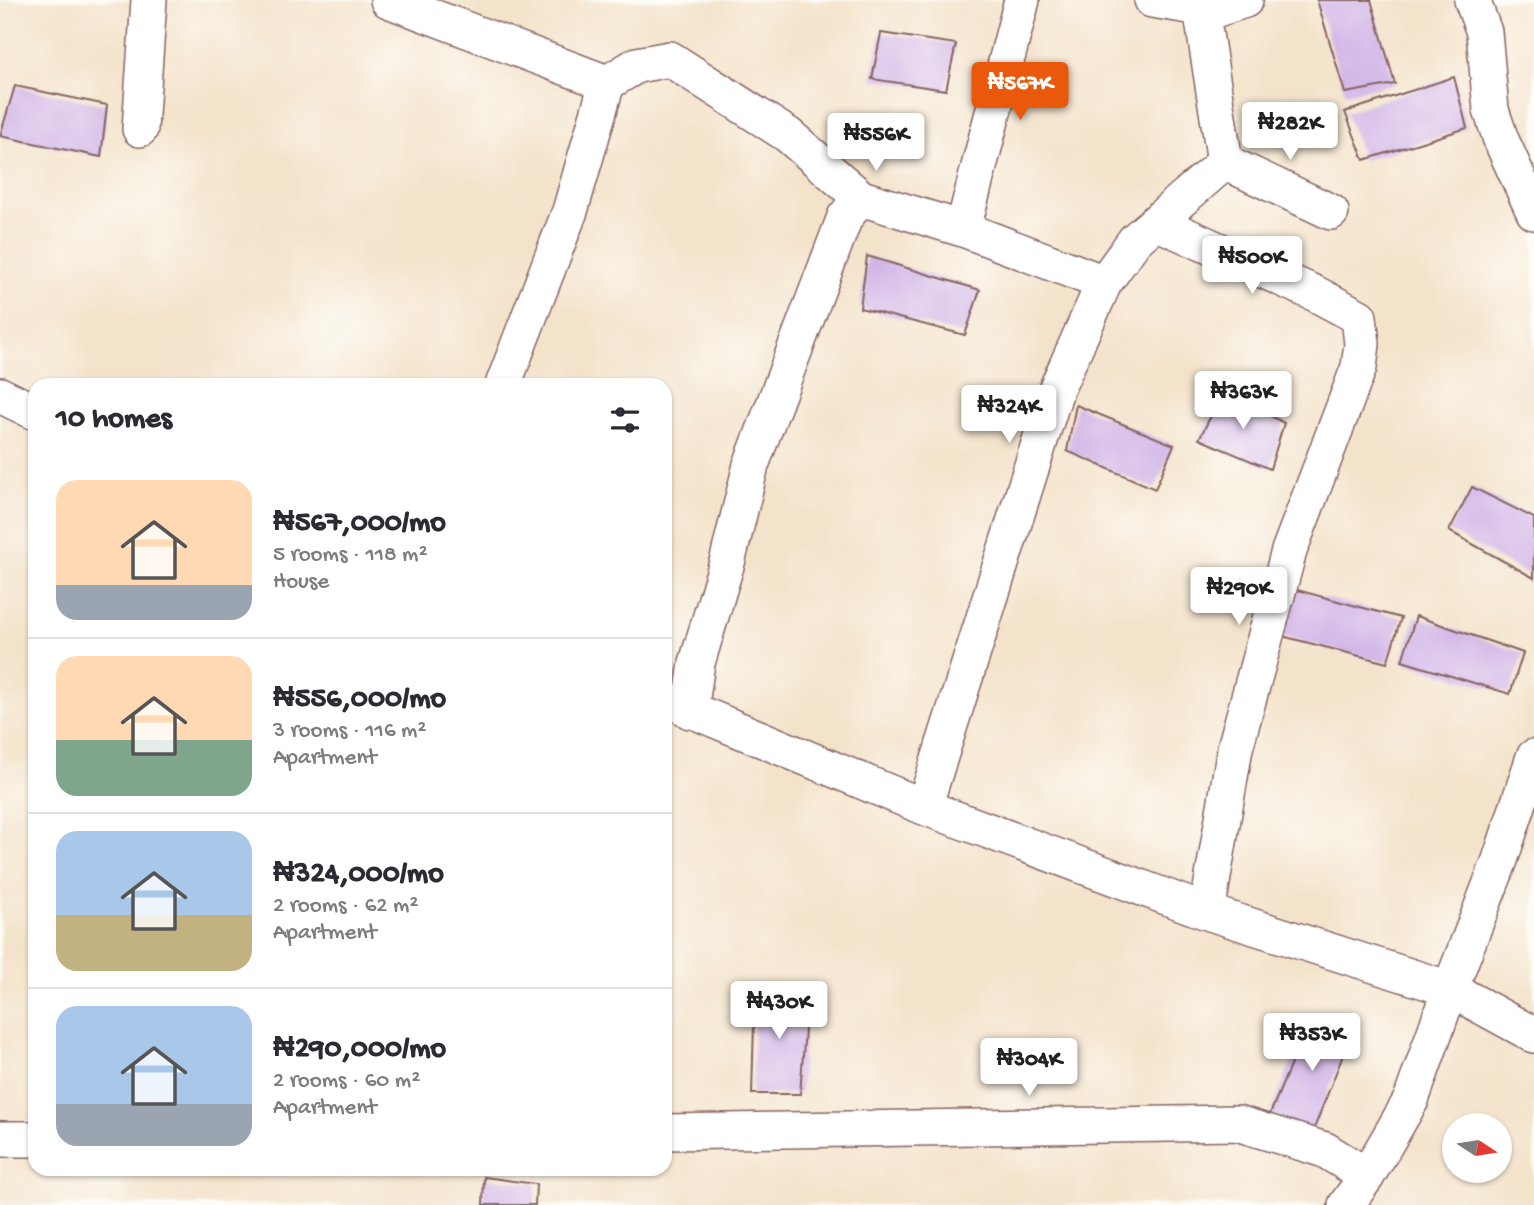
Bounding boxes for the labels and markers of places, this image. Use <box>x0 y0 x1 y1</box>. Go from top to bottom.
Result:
pin: ₦567K <box>971 62 1069 122</box>
pin: ₦282K <box>1241 102 1339 162</box>
pin: ₦556K <box>827 114 925 173</box>
pin: ₦500K <box>1203 236 1301 296</box>
pin: ₦363K <box>1194 372 1292 431</box>
pin: ₦324K <box>960 386 1058 445</box>
pin: ₦290K <box>1190 568 1288 627</box>
pin: ₦430K <box>730 982 828 1041</box>
pin: ₦353K <box>1263 1014 1361 1073</box>
pin: ₦304K <box>980 1038 1078 1098</box>

